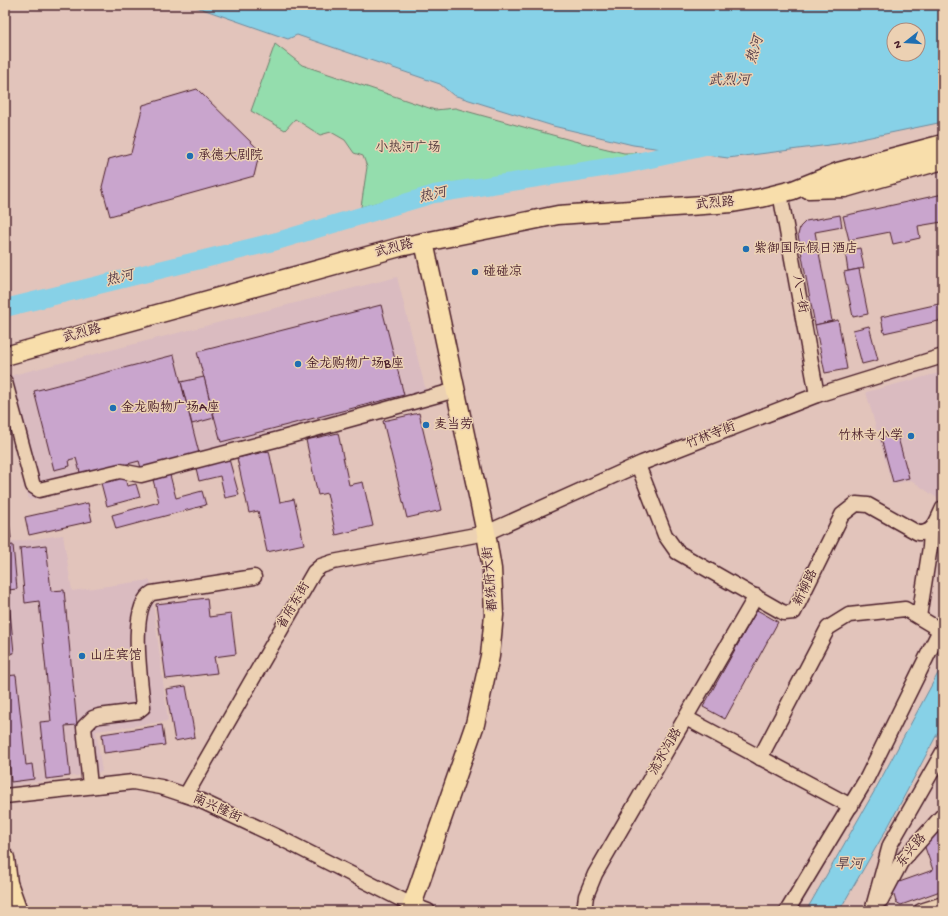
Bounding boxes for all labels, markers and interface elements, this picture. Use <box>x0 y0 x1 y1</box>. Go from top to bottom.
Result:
north arrow <box>886 22 926 62</box>
water label: 热河 <box>743 32 769 66</box>
text: N <box>892 39 905 50</box>
water label: 武烈河 <box>708 72 752 90</box>
park label: 小热河广场 <box>375 139 441 156</box>
place label: 承德大剧院 <box>198 147 263 164</box>
marker: 承德大剧院 <box>185 151 195 161</box>
water label: 热河 <box>417 183 451 207</box>
street label: 武烈路 <box>695 194 735 213</box>
street label: 武烈路 <box>373 236 415 261</box>
place label: 紫御国际假日酒店 <box>754 241 858 257</box>
marker: 紫御国际假日酒店 <box>741 244 751 254</box>
place label: 碰碰凉 <box>483 264 522 280</box>
water label: 热河 <box>104 266 138 291</box>
marker: 碰碰凉 <box>470 267 480 277</box>
street label: 八一街 <box>788 273 811 315</box>
street label: 武烈路 <box>61 321 103 346</box>
place label: 金龙购物广场B座 <box>306 355 404 372</box>
marker: 金龙购物广场B座 <box>293 359 303 369</box>
place label: 金龙购物广场A座 <box>121 399 220 416</box>
marker: 金龙购物广场A座 <box>108 403 118 413</box>
place label: 麦当劳 <box>434 417 473 433</box>
street label: 竹林寺街 <box>684 419 738 452</box>
marker: 麦当劳 <box>421 420 431 430</box>
place label: 竹林寺小学 <box>838 427 903 444</box>
marker: 竹林寺小学 <box>906 431 916 441</box>
street label: 都统府大街 <box>480 546 501 613</box>
street label: 新柳路 <box>790 567 821 609</box>
street label: 省府东街 <box>274 579 313 632</box>
place label: 山庄宾馆 <box>90 648 142 664</box>
marker: 山庄宾馆 <box>77 651 87 661</box>
street label: 流水沟路 <box>646 725 685 778</box>
street label: 南兴隆街 <box>190 791 244 826</box>
street label: 东兴路 <box>893 830 930 871</box>
water label: 旱河 <box>835 857 865 874</box>

